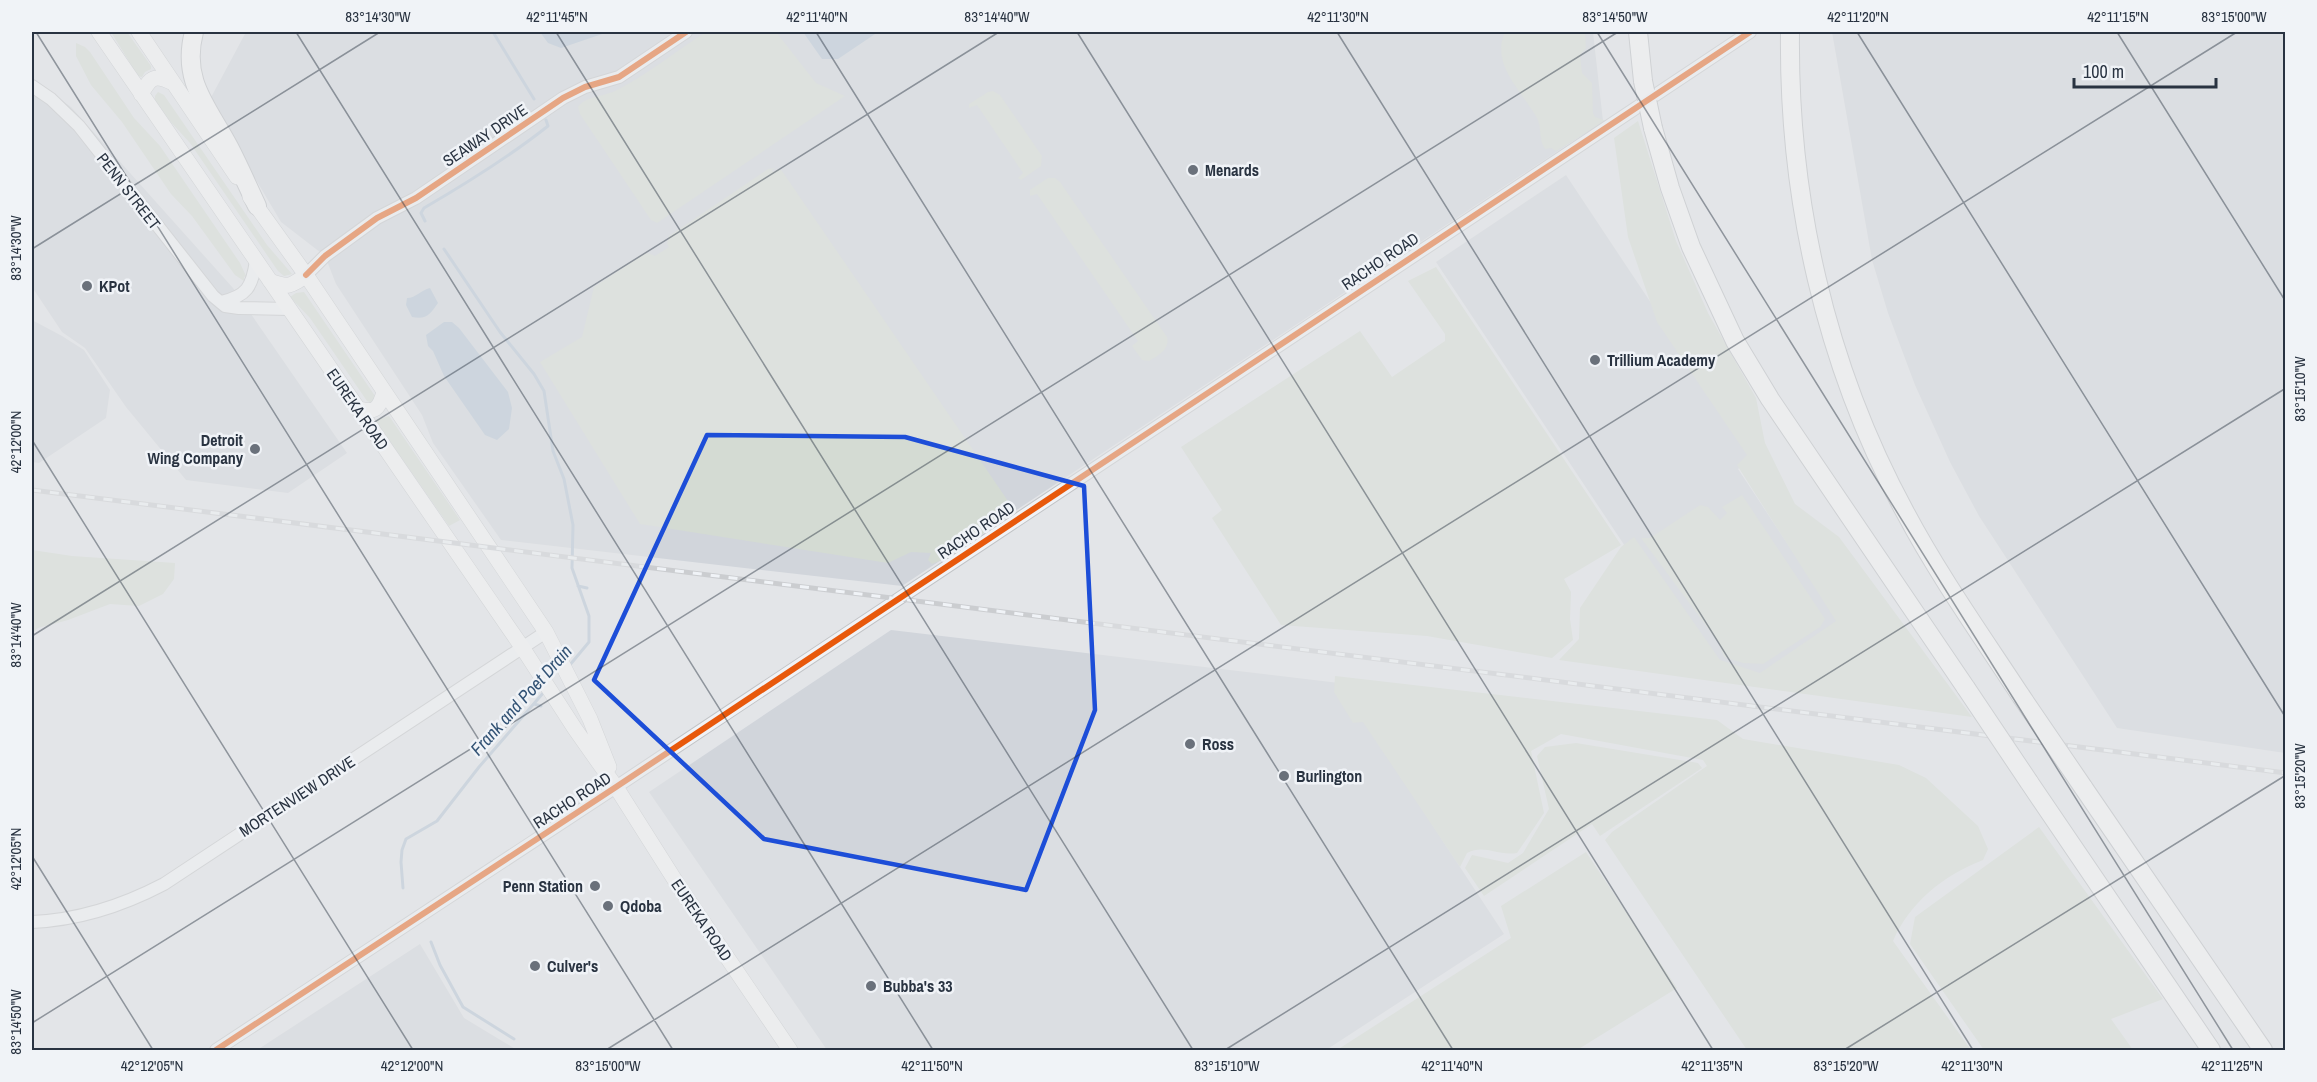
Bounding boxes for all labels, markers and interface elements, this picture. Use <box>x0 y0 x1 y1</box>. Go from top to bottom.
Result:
text: 83°14'30"W <box>345 6 411 27</box>
text: 42°11'45"N <box>526 6 588 27</box>
text: 42°11'40"N <box>786 6 848 27</box>
text: 83°14'40"W <box>964 6 1030 27</box>
text: 42°11'30"N <box>1307 6 1369 27</box>
text: 83°14'50"W <box>1582 6 1648 27</box>
text: 42°11'20"N <box>1827 6 1889 27</box>
text: 42°11'15"N <box>2087 6 2149 27</box>
text: 83°15'00"W <box>2201 6 2267 27</box>
scale bar <box>2074 51 2216 89</box>
text: 100 m <box>2083 59 2124 84</box>
street label: SEAWAY DRIVE <box>438 99 532 171</box>
street label: PENN STREET <box>92 148 166 234</box>
place label: Menards <box>1205 159 1259 181</box>
marker: Menards <box>1186 163 1200 177</box>
text: 83°14'30"W <box>5 215 26 281</box>
street label: RACHO ROAD <box>1337 227 1423 295</box>
place label: KPot <box>99 275 130 297</box>
marker: KPot <box>80 279 94 293</box>
place label: Trillium Academy <box>1607 349 1716 371</box>
marker: Trillium Academy <box>1588 353 1602 367</box>
text: 83°15'10"W <box>2289 356 2310 422</box>
street label: EUREKA ROAD <box>322 364 394 454</box>
text: 42°12'00"N <box>5 411 26 473</box>
place label: Detroit Wing Company <box>148 429 244 469</box>
marker: Detroit Wing Company <box>248 442 262 456</box>
street label: RACHO ROAD <box>933 496 1019 564</box>
text: 83°14'40"W <box>5 602 26 668</box>
water label: Frank and Poet Drain <box>464 639 578 761</box>
place label: Ross <box>1202 733 1234 755</box>
marker: Ross <box>1183 737 1197 751</box>
text: 83°15'20"W <box>2289 743 2310 809</box>
street label: MORTENVIEW DRIVE <box>235 750 359 842</box>
place label: Burlington <box>1296 765 1362 787</box>
street label: RACHO ROAD <box>529 767 615 833</box>
marker: Burlington <box>1277 769 1291 783</box>
text: 42°12'05"N <box>5 828 26 890</box>
place label: Penn Station <box>503 875 583 897</box>
street label: EUREKA ROAD <box>666 875 738 965</box>
marker: Penn Station <box>588 879 602 893</box>
place label: Qdoba <box>620 895 662 917</box>
marker: Qdoba <box>601 899 615 913</box>
place label: Culver's <box>547 955 598 977</box>
marker: Culver's <box>528 959 542 973</box>
place label: Bubba's 33 <box>883 975 952 997</box>
marker: Bubba's 33 <box>864 979 878 993</box>
text: 83°14'50"W <box>5 989 26 1055</box>
text: 42°12'05"N <box>121 1055 183 1076</box>
text: 42°12'00"N <box>381 1055 443 1076</box>
text: 83°15'00"W <box>575 1055 641 1076</box>
text: 42°11'50"N <box>901 1055 963 1076</box>
text: 83°15'10"W <box>1194 1055 1260 1076</box>
text: 42°11'40"N <box>1421 1055 1483 1076</box>
text: 42°11'35"N <box>1681 1055 1743 1076</box>
text: 83°15'20"W <box>1813 1055 1879 1076</box>
text: 42°11'30"N <box>1941 1055 2003 1076</box>
text: 42°11'25"N <box>2201 1055 2263 1076</box>

